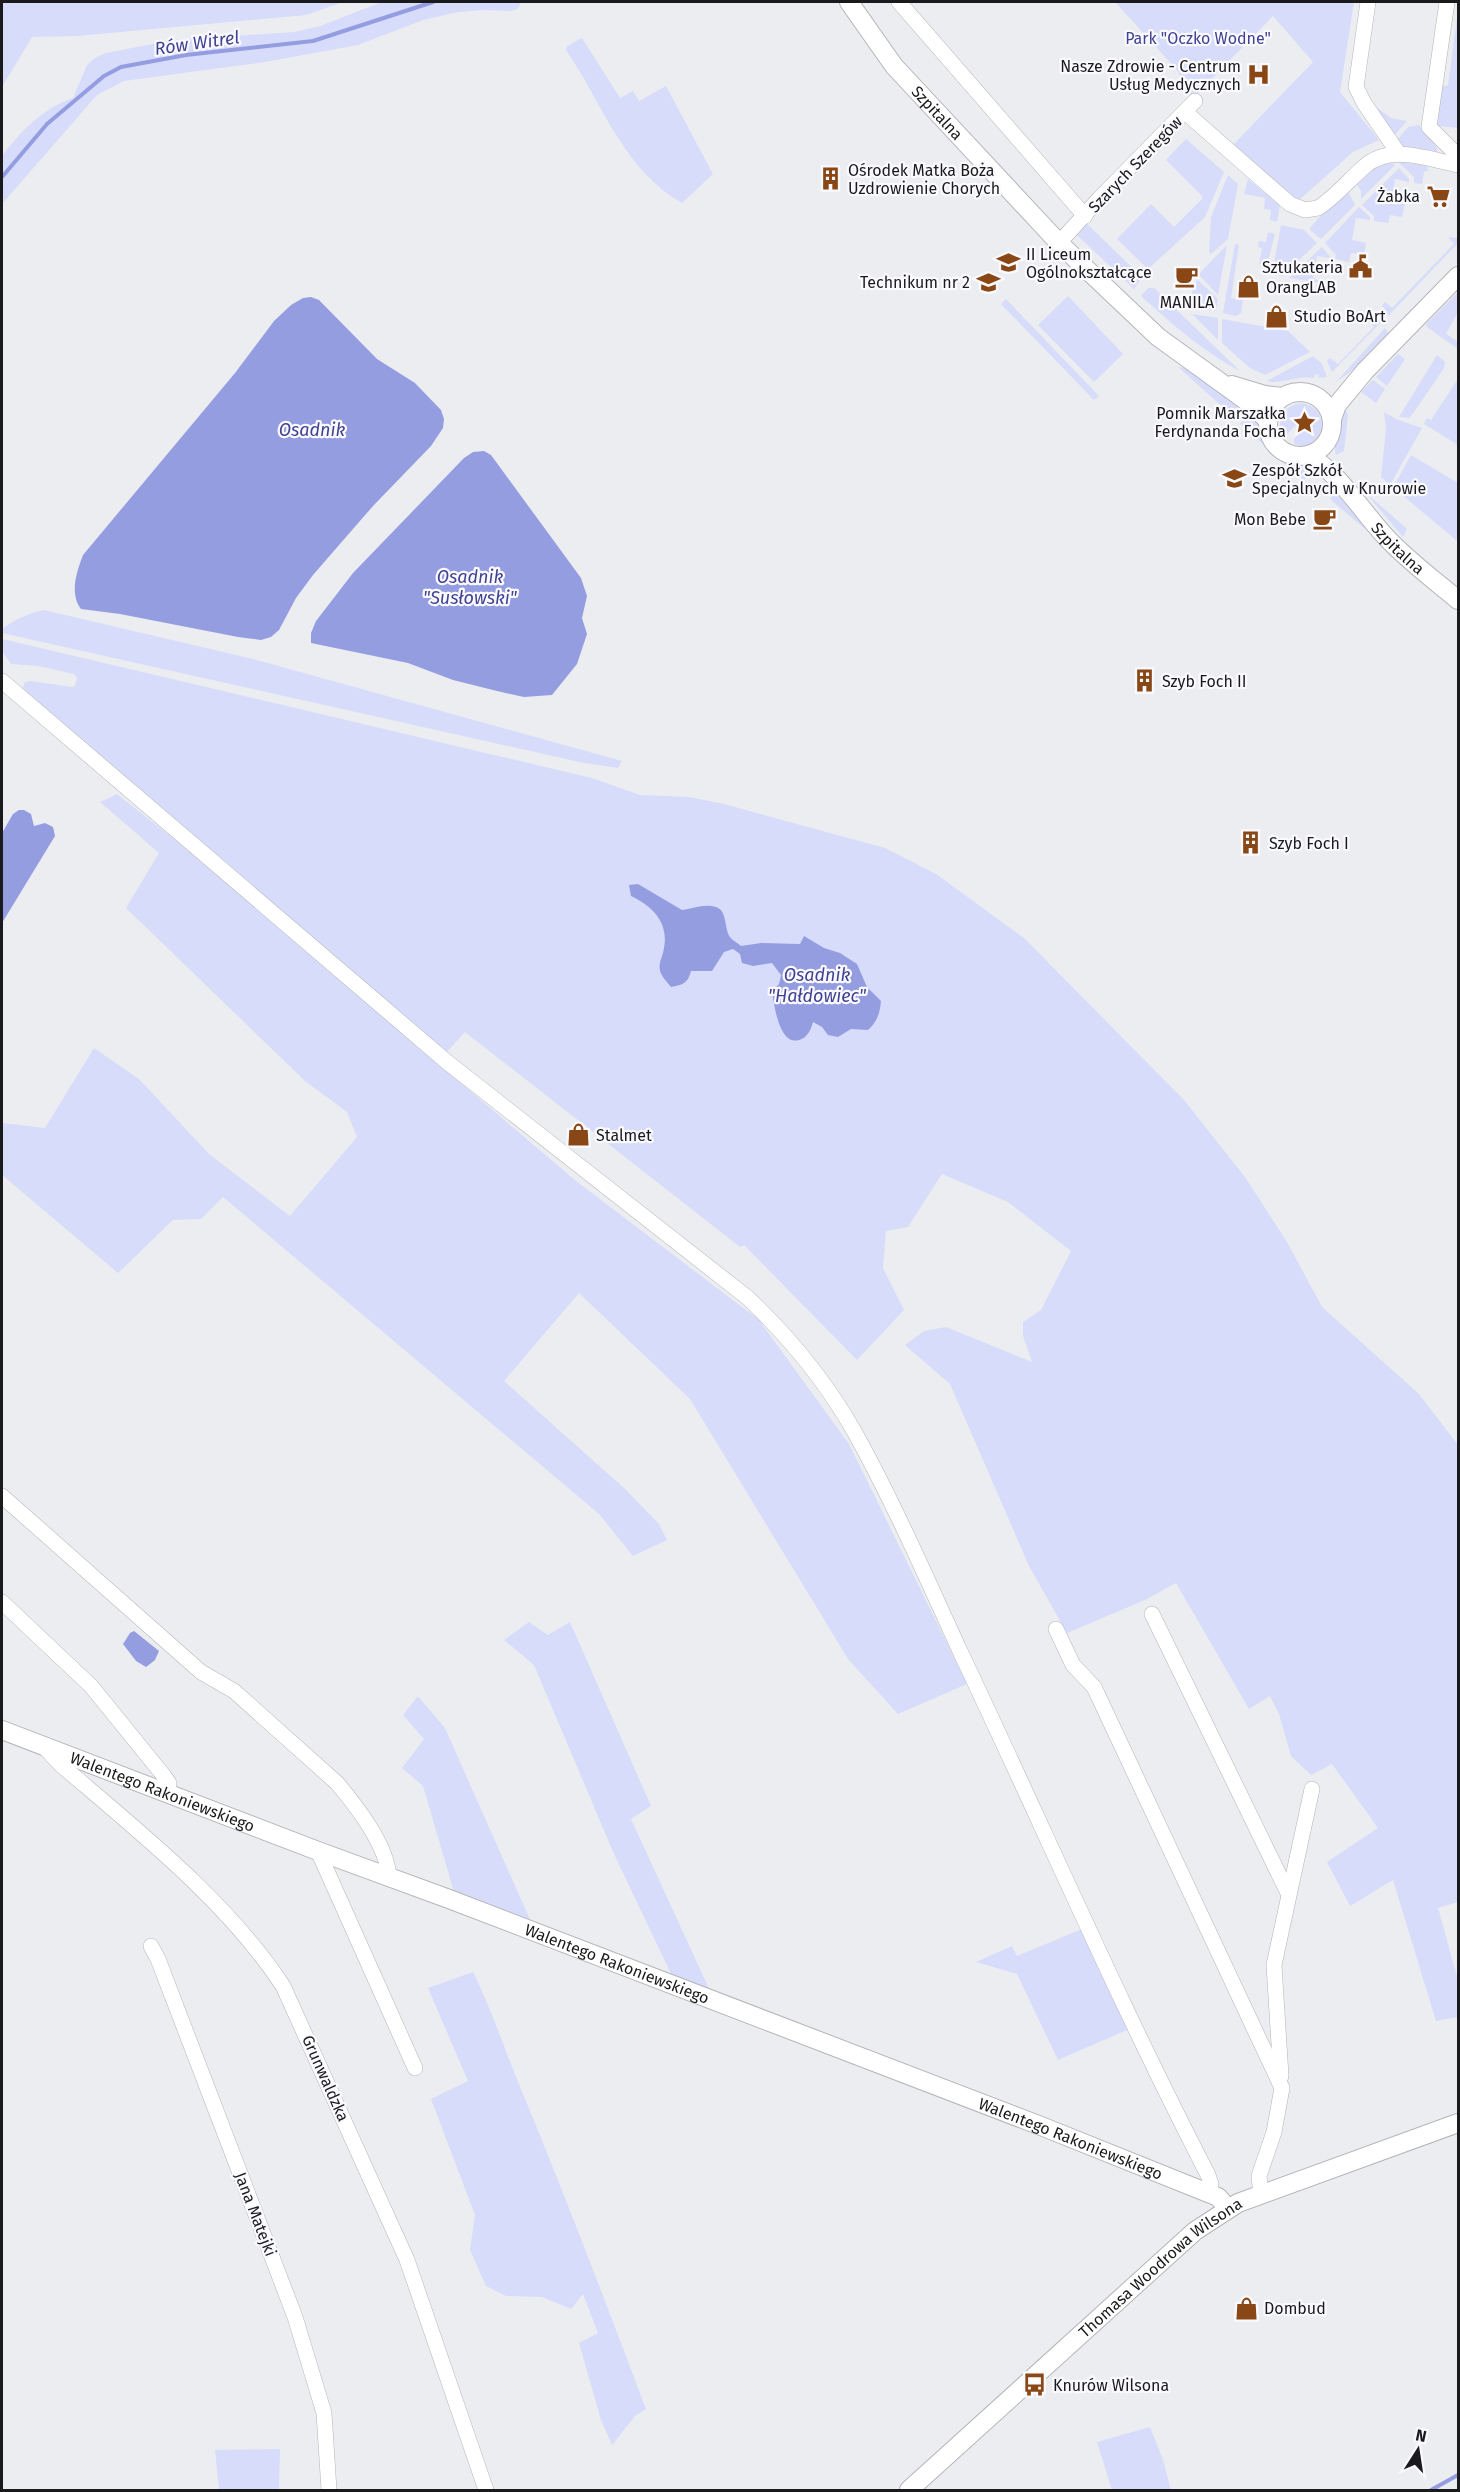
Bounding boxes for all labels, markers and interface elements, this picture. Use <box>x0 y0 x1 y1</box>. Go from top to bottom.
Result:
water label: Rów Witrel <box>153 26 241 60</box>
park label: Park "Oczko Wodne" <box>1125 29 1271 48</box>
place label: Nasze Zdrowie - Centrum Usług Medycznych <box>1060 57 1241 94</box>
hospital icon: Nasze Zdrowie - Centrum Usług Medycznych <box>1246 62 1272 88</box>
street label: Szpitalna <box>907 82 967 144</box>
street label: Szarych Szeregów <box>1085 112 1187 217</box>
place label: Ośrodek Matka Boża Uzdrowienie Chorych <box>848 161 1000 198</box>
building icon: Ośrodek Matka Boża Uzdrowienie Chorych <box>817 166 843 192</box>
supermarket icon: Żabka <box>1425 183 1451 209</box>
place label: Żabka <box>1377 186 1420 206</box>
place label: II Liceum Ogólnokształcące <box>1026 245 1152 283</box>
school or university icon: II Liceum Ogólnokształcące <box>995 250 1021 276</box>
public building icon: Sztukateria <box>1348 254 1374 280</box>
place label: Sztukateria <box>1262 258 1343 277</box>
cafe icon: MANILA <box>1174 264 1200 290</box>
school or university icon: Technikum nr 2 <box>975 269 1001 295</box>
place label: Technikum nr 2 <box>860 273 970 292</box>
shop icon: OrangLAB <box>1235 274 1261 300</box>
place label: OrangLAB <box>1266 278 1336 297</box>
place label: MANILA <box>1160 293 1215 312</box>
shop icon: Studio BoArt <box>1263 303 1289 329</box>
place label: Studio BoArt <box>1294 307 1386 326</box>
place label: Pomnik Marszałka Ferdynanda Focha <box>1155 404 1286 441</box>
place icon: Pomnik Marszałka Ferdynanda Focha <box>1291 409 1317 435</box>
water label: Osadnik <box>279 419 346 441</box>
place label: Zespół Szkół Specjalnych w Knurowie <box>1252 461 1426 498</box>
school or university icon: Zespół Szkół Specjalnych w Knurowie <box>1221 466 1247 492</box>
cafe icon: Mon Bebe <box>1311 506 1337 532</box>
place label: Mon Bebe <box>1234 510 1306 529</box>
street label: Szpitalna <box>1367 518 1428 578</box>
water label: Osadnik "Susłowski" <box>423 566 518 609</box>
building icon: Szyb Foch II <box>1131 668 1157 694</box>
place label: Szyb Foch II <box>1162 672 1247 691</box>
building icon: Szyb Foch I <box>1238 830 1264 856</box>
place label: Szyb Foch I <box>1269 834 1349 853</box>
water label: Osadnik "Hałdowiec" <box>768 964 867 1007</box>
shop icon: Stalmet <box>565 1122 591 1148</box>
place label: Stalmet <box>596 1126 652 1145</box>
street label: Walentego Rakoniewskiego <box>67 1748 257 1836</box>
street label: Walentego Rakoniewskiego <box>522 1920 712 2008</box>
street label: Grunwaldzka <box>298 2032 353 2124</box>
street label: Walentego Rakoniewskiego <box>976 2094 1165 2184</box>
street label: Jana Matejki <box>231 2169 280 2259</box>
street label: Thomasa Woodrowa Wilsona <box>1075 2194 1246 2342</box>
shop icon: Dombud <box>1233 2295 1259 2321</box>
place label: Dombud <box>1264 2299 1326 2318</box>
bus stop icon: Knurów Wilsona <box>1022 2372 1048 2398</box>
place label: Knurów Wilsona <box>1053 2376 1169 2395</box>
north arrow <box>1388 2420 1448 2480</box>
text: N <box>1414 2425 1428 2446</box>

